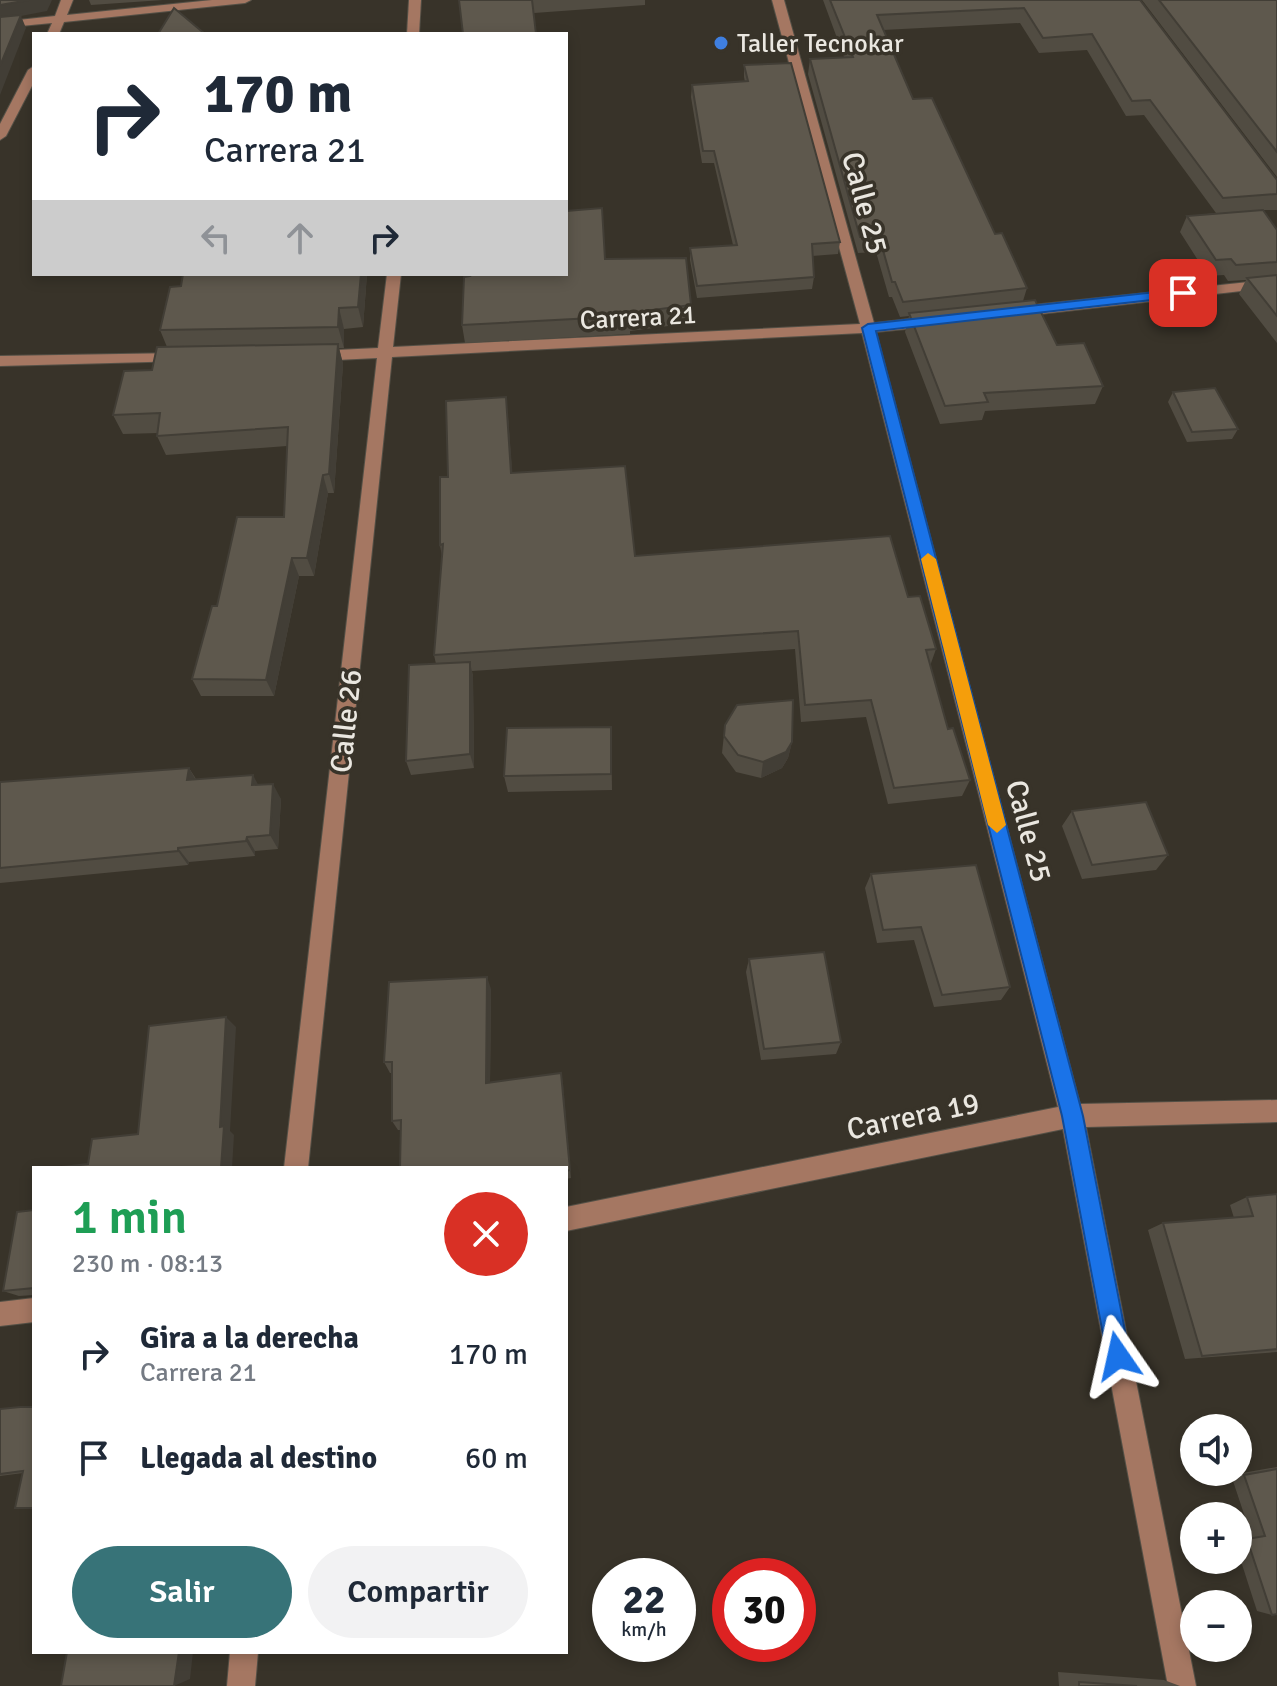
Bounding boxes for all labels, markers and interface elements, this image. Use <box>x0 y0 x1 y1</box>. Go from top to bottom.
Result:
place label: Taller Tecnokar <box>737 28 904 60</box>
marker: Taller Tecnokar <box>712 34 730 52</box>
text: 170 m <box>204 59 352 128</box>
icon: right <box>72 64 176 168</box>
text: Carrera 21 <box>204 128 366 173</box>
street label: Calle 25 <box>833 148 896 258</box>
icon: left <box>194 216 238 260</box>
icon: ahead <box>278 216 322 260</box>
icon: right <box>362 216 406 260</box>
pin <box>1149 259 1217 327</box>
icon: arrive <box>1161 271 1205 315</box>
street label: Carrera 21 <box>579 299 697 337</box>
street label: Calle 26 <box>323 667 370 775</box>
street label: Calle 25 <box>997 776 1060 886</box>
street label: Carrera 19 <box>843 1084 983 1149</box>
text: 1 min <box>72 1188 187 1247</box>
button: close <box>444 1192 528 1276</box>
text: 230 m · 08:13 <box>72 1248 223 1280</box>
position arrow <box>1076 1314 1160 1398</box>
text: Gira a la derecha <box>140 1320 359 1357</box>
icon: right <box>72 1332 116 1376</box>
text: 170 m <box>449 1336 528 1373</box>
text: Carrera 21 <box>140 1357 257 1389</box>
map controls <box>1180 1414 1252 1662</box>
button: sound <box>1180 1414 1252 1486</box>
icon: arrive <box>72 1436 116 1480</box>
text: Llegada al destino <box>140 1440 377 1477</box>
text: 60 m <box>465 1440 528 1477</box>
button: + <box>1180 1502 1252 1574</box>
button: Salir <box>72 1546 292 1638</box>
button: Compartir <box>308 1546 528 1638</box>
speed limit sign: 30 <box>712 1558 816 1662</box>
text: 22 <box>622 1575 666 1625</box>
button: − <box>1180 1590 1252 1662</box>
text: km/h <box>621 1617 667 1642</box>

